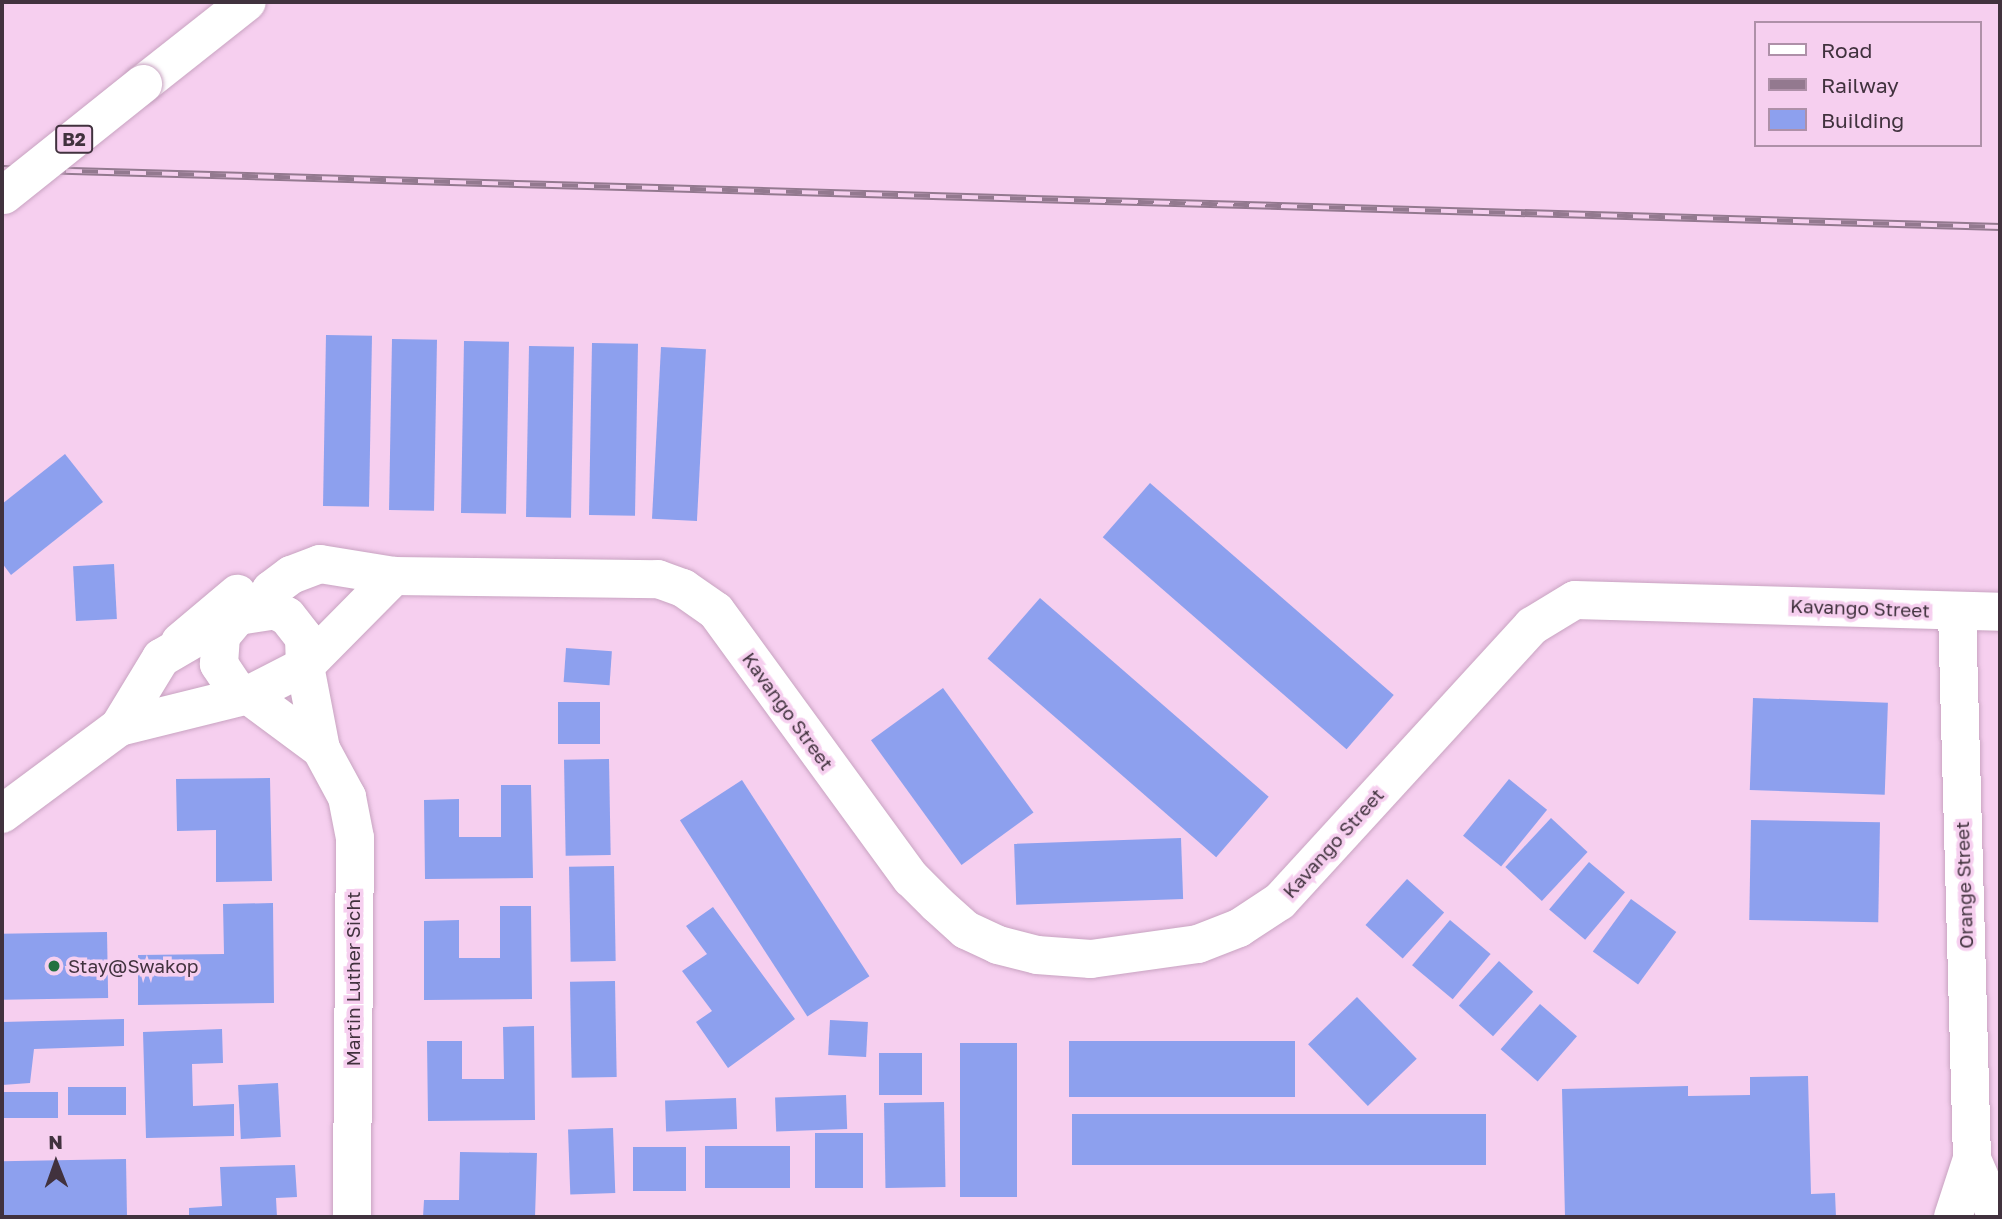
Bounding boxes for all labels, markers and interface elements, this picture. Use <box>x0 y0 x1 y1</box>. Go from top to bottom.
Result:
legend <box>1754 21 1981 147</box>
text: Road <box>1821 37 1872 63</box>
text: Railway <box>1821 72 1899 98</box>
text: Building <box>1821 107 1904 133</box>
road number: B2 <box>55 124 93 154</box>
street label: Kavango Street <box>1790 594 1930 622</box>
street label: Kavango Street <box>738 648 838 774</box>
street label: Kavango Street <box>1278 783 1388 903</box>
street label: Orange Street <box>1950 821 1978 949</box>
street label: Martin Luther Sicht <box>342 891 364 1067</box>
place label: Stay@Swakop <box>68 955 199 977</box>
marker: Stay@Swakop <box>46 958 62 974</box>
north arrow <box>21 1128 91 1198</box>
text: N <box>48 1130 63 1153</box>

